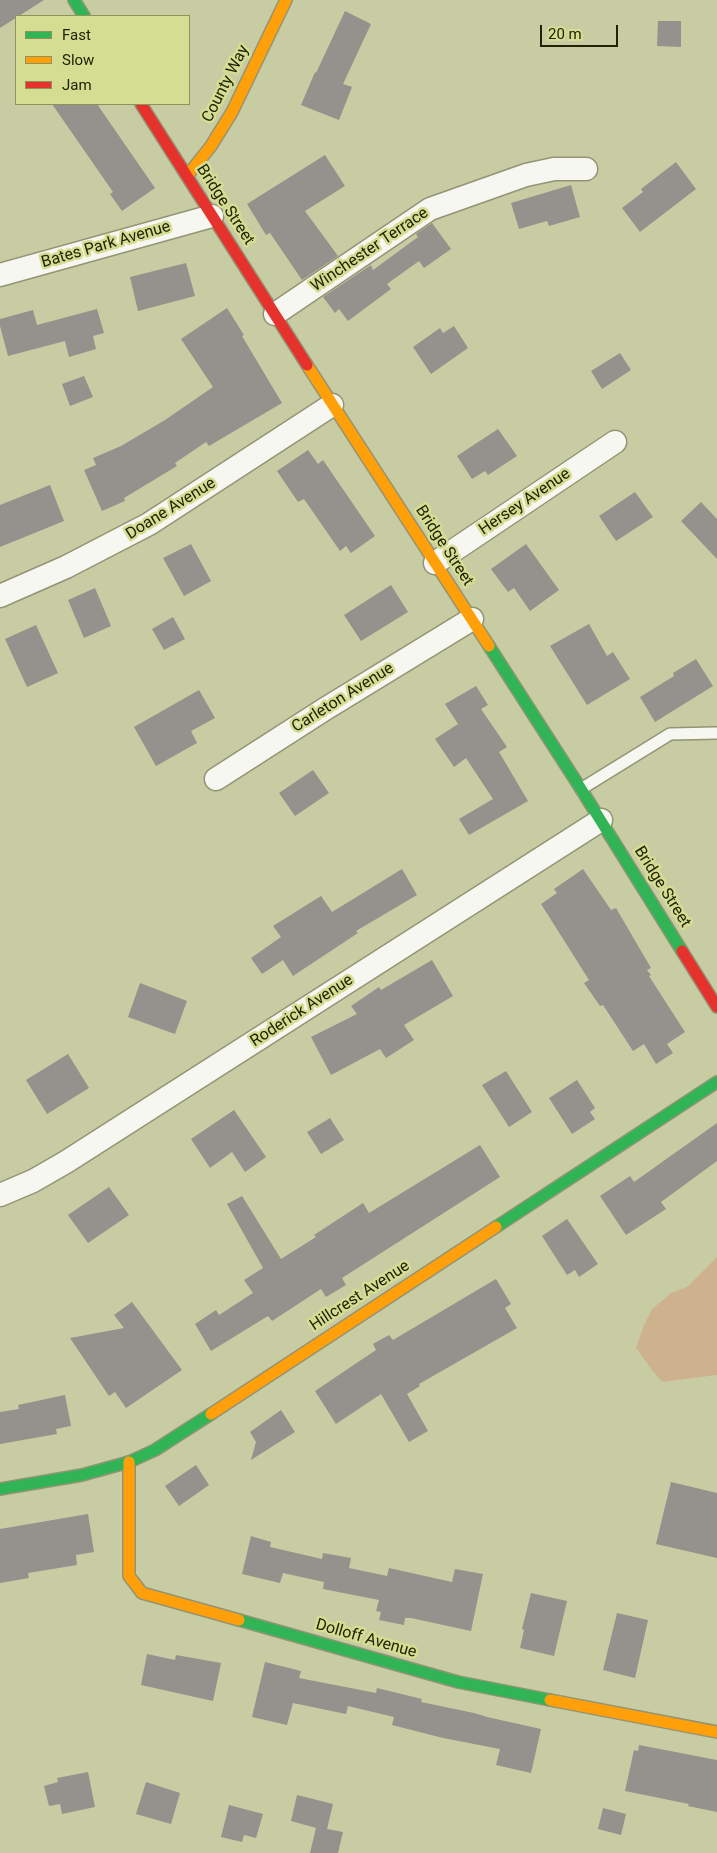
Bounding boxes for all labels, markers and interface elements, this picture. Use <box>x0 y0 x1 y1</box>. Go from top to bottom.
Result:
legend <box>15 15 190 105</box>
scale bar <box>542 15 620 47</box>
text: 20 m <box>548 25 582 43</box>
text: Fast <box>62 26 91 44</box>
street label: County Way <box>198 42 254 126</box>
text: Slow <box>62 51 94 69</box>
text: Jam <box>62 76 92 94</box>
street label: Bridge Street <box>192 161 258 249</box>
street label: Winchester Terrace <box>308 204 432 296</box>
street label: Bates Park Avenue <box>39 217 173 273</box>
street label: Hersey Avenue <box>476 464 574 540</box>
street label: Doane Avenue <box>123 474 219 544</box>
street label: Bridge Street <box>411 502 477 590</box>
street label: Carleton Avenue <box>289 659 397 737</box>
street label: Bridge Street <box>629 843 695 931</box>
street label: Roderick Avenue <box>247 971 357 1051</box>
street label: Hillcrest Avenue <box>307 1257 413 1335</box>
street label: Dolloff Avenue <box>313 1615 419 1663</box>

